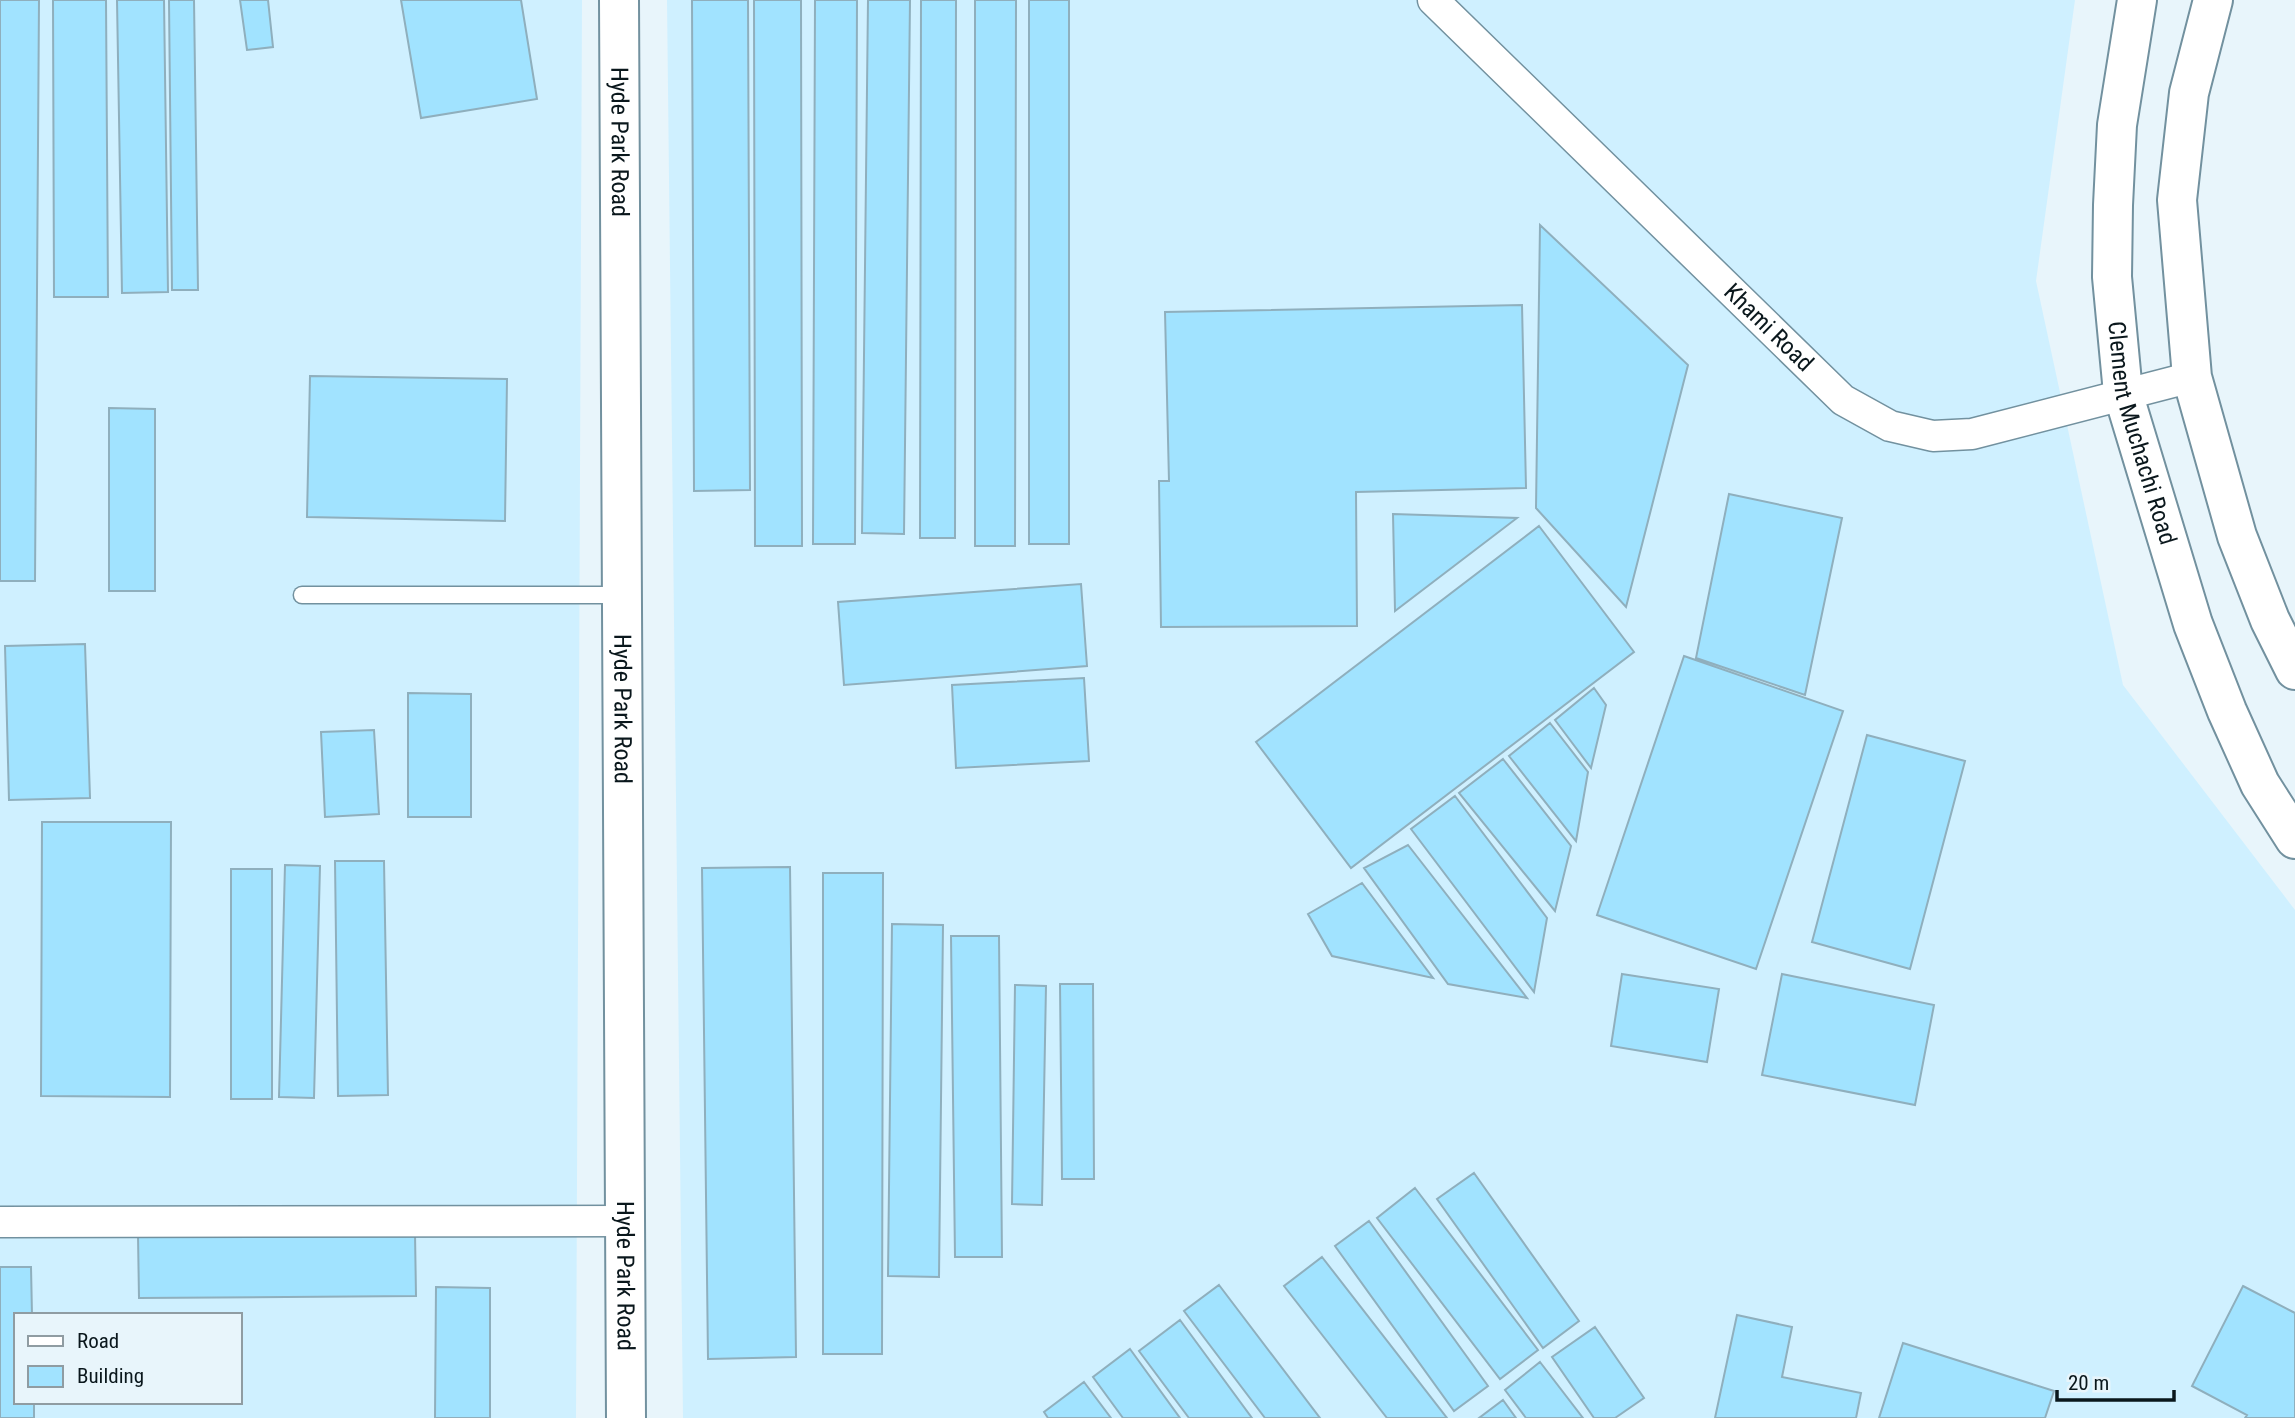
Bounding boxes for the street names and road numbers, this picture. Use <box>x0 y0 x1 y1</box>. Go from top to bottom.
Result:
street label: Hyde Park Road <box>605 67 634 217</box>
street label: Khami Road <box>1718 278 1819 377</box>
street label: Clement Muchachi Road <box>2102 320 2182 548</box>
street label: Hyde Park Road <box>608 634 637 784</box>
street label: Hyde Park Road <box>611 1201 640 1351</box>

